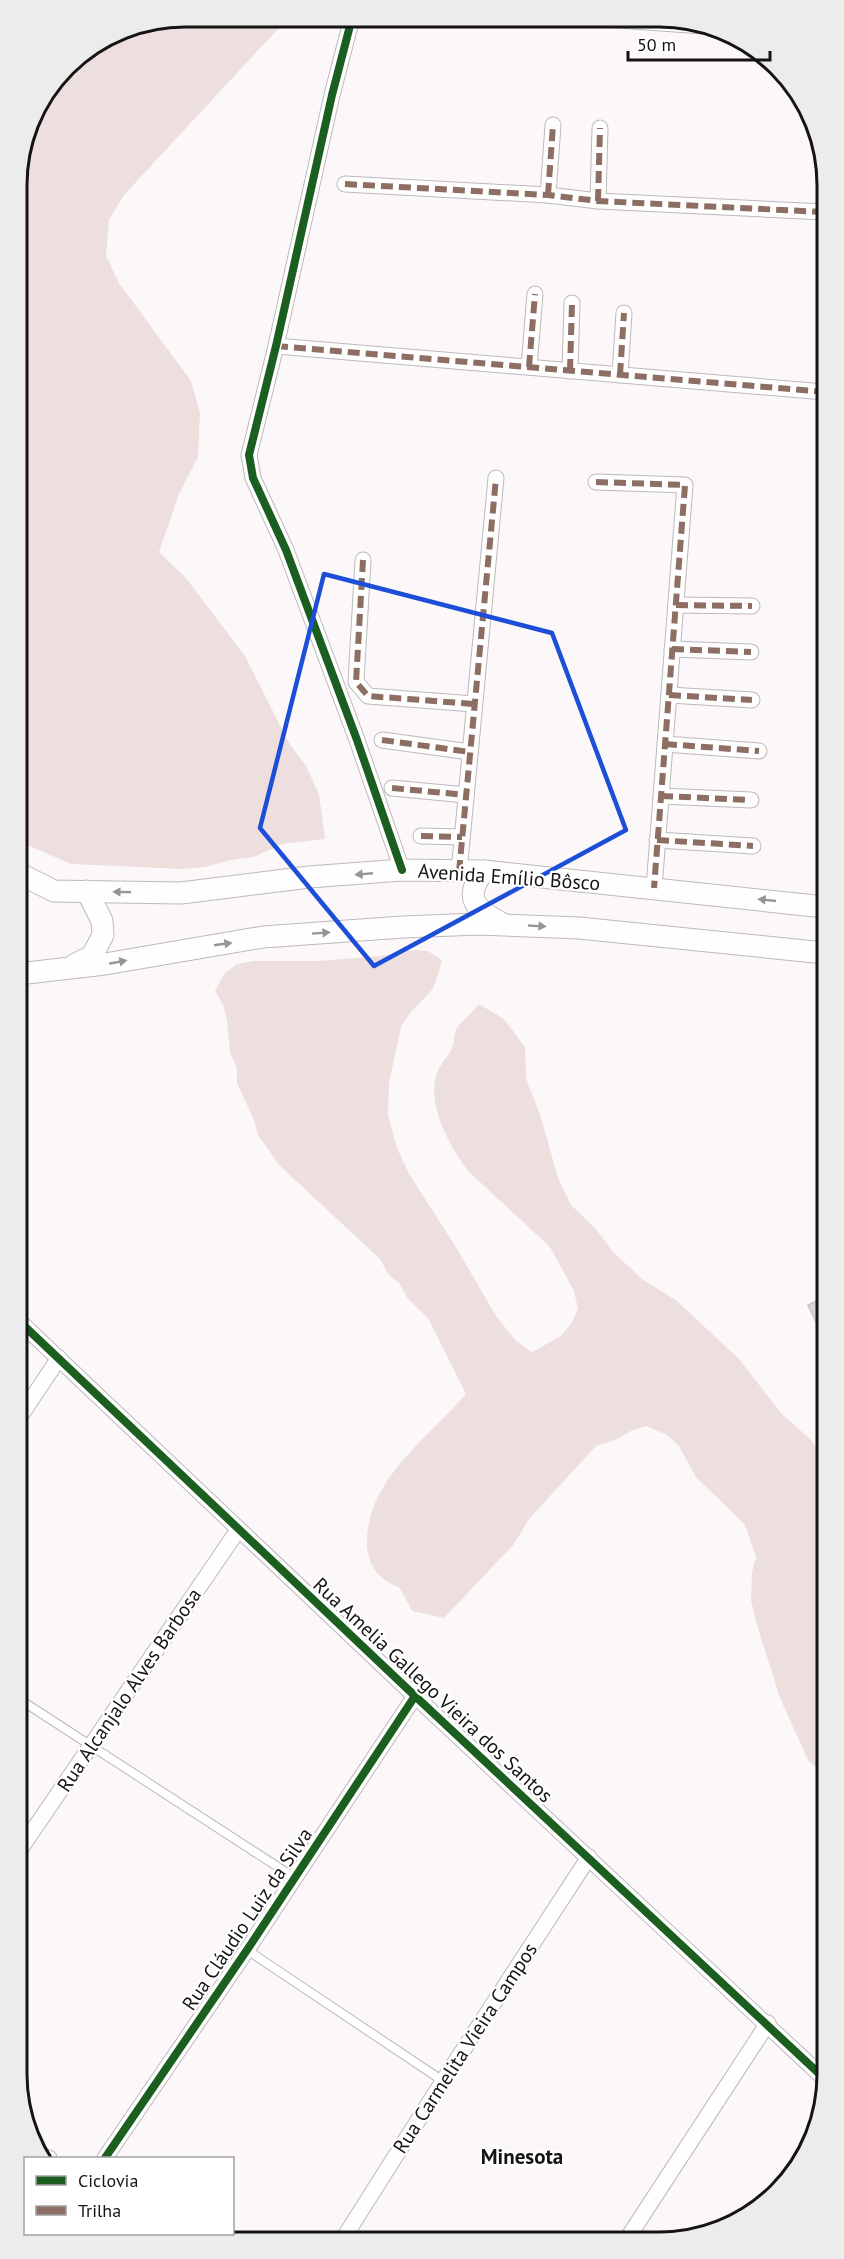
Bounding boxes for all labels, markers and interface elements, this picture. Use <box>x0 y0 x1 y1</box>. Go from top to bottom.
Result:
scale bar <box>628 24 770 62</box>
text: 50 m <box>637 33 676 56</box>
street label: Avenida Emílio Bôsco <box>417 858 601 896</box>
one-way arrow <box>354 869 373 879</box>
one-way arrow <box>113 887 132 897</box>
one-way arrow <box>758 895 777 905</box>
one-way arrow <box>527 921 546 930</box>
one-way arrow <box>311 928 330 938</box>
one-way arrow <box>214 939 233 948</box>
one-way arrow <box>108 957 127 966</box>
street label: Rua Amelia Gallego Vieira dos Santos <box>308 1572 558 1808</box>
street label: Rua Alcanjalo Alves Barbosa <box>51 1583 207 1797</box>
street label: Rua Cláudio Luiz da Silva <box>176 1823 318 2015</box>
street label: Rua Carmelita Vieira Campos <box>387 1938 543 2158</box>
district label: Minesota <box>481 2143 563 2170</box>
legend <box>24 2157 234 2235</box>
text: Ciclovia <box>78 2169 138 2192</box>
text: Trilha <box>78 2199 121 2222</box>

